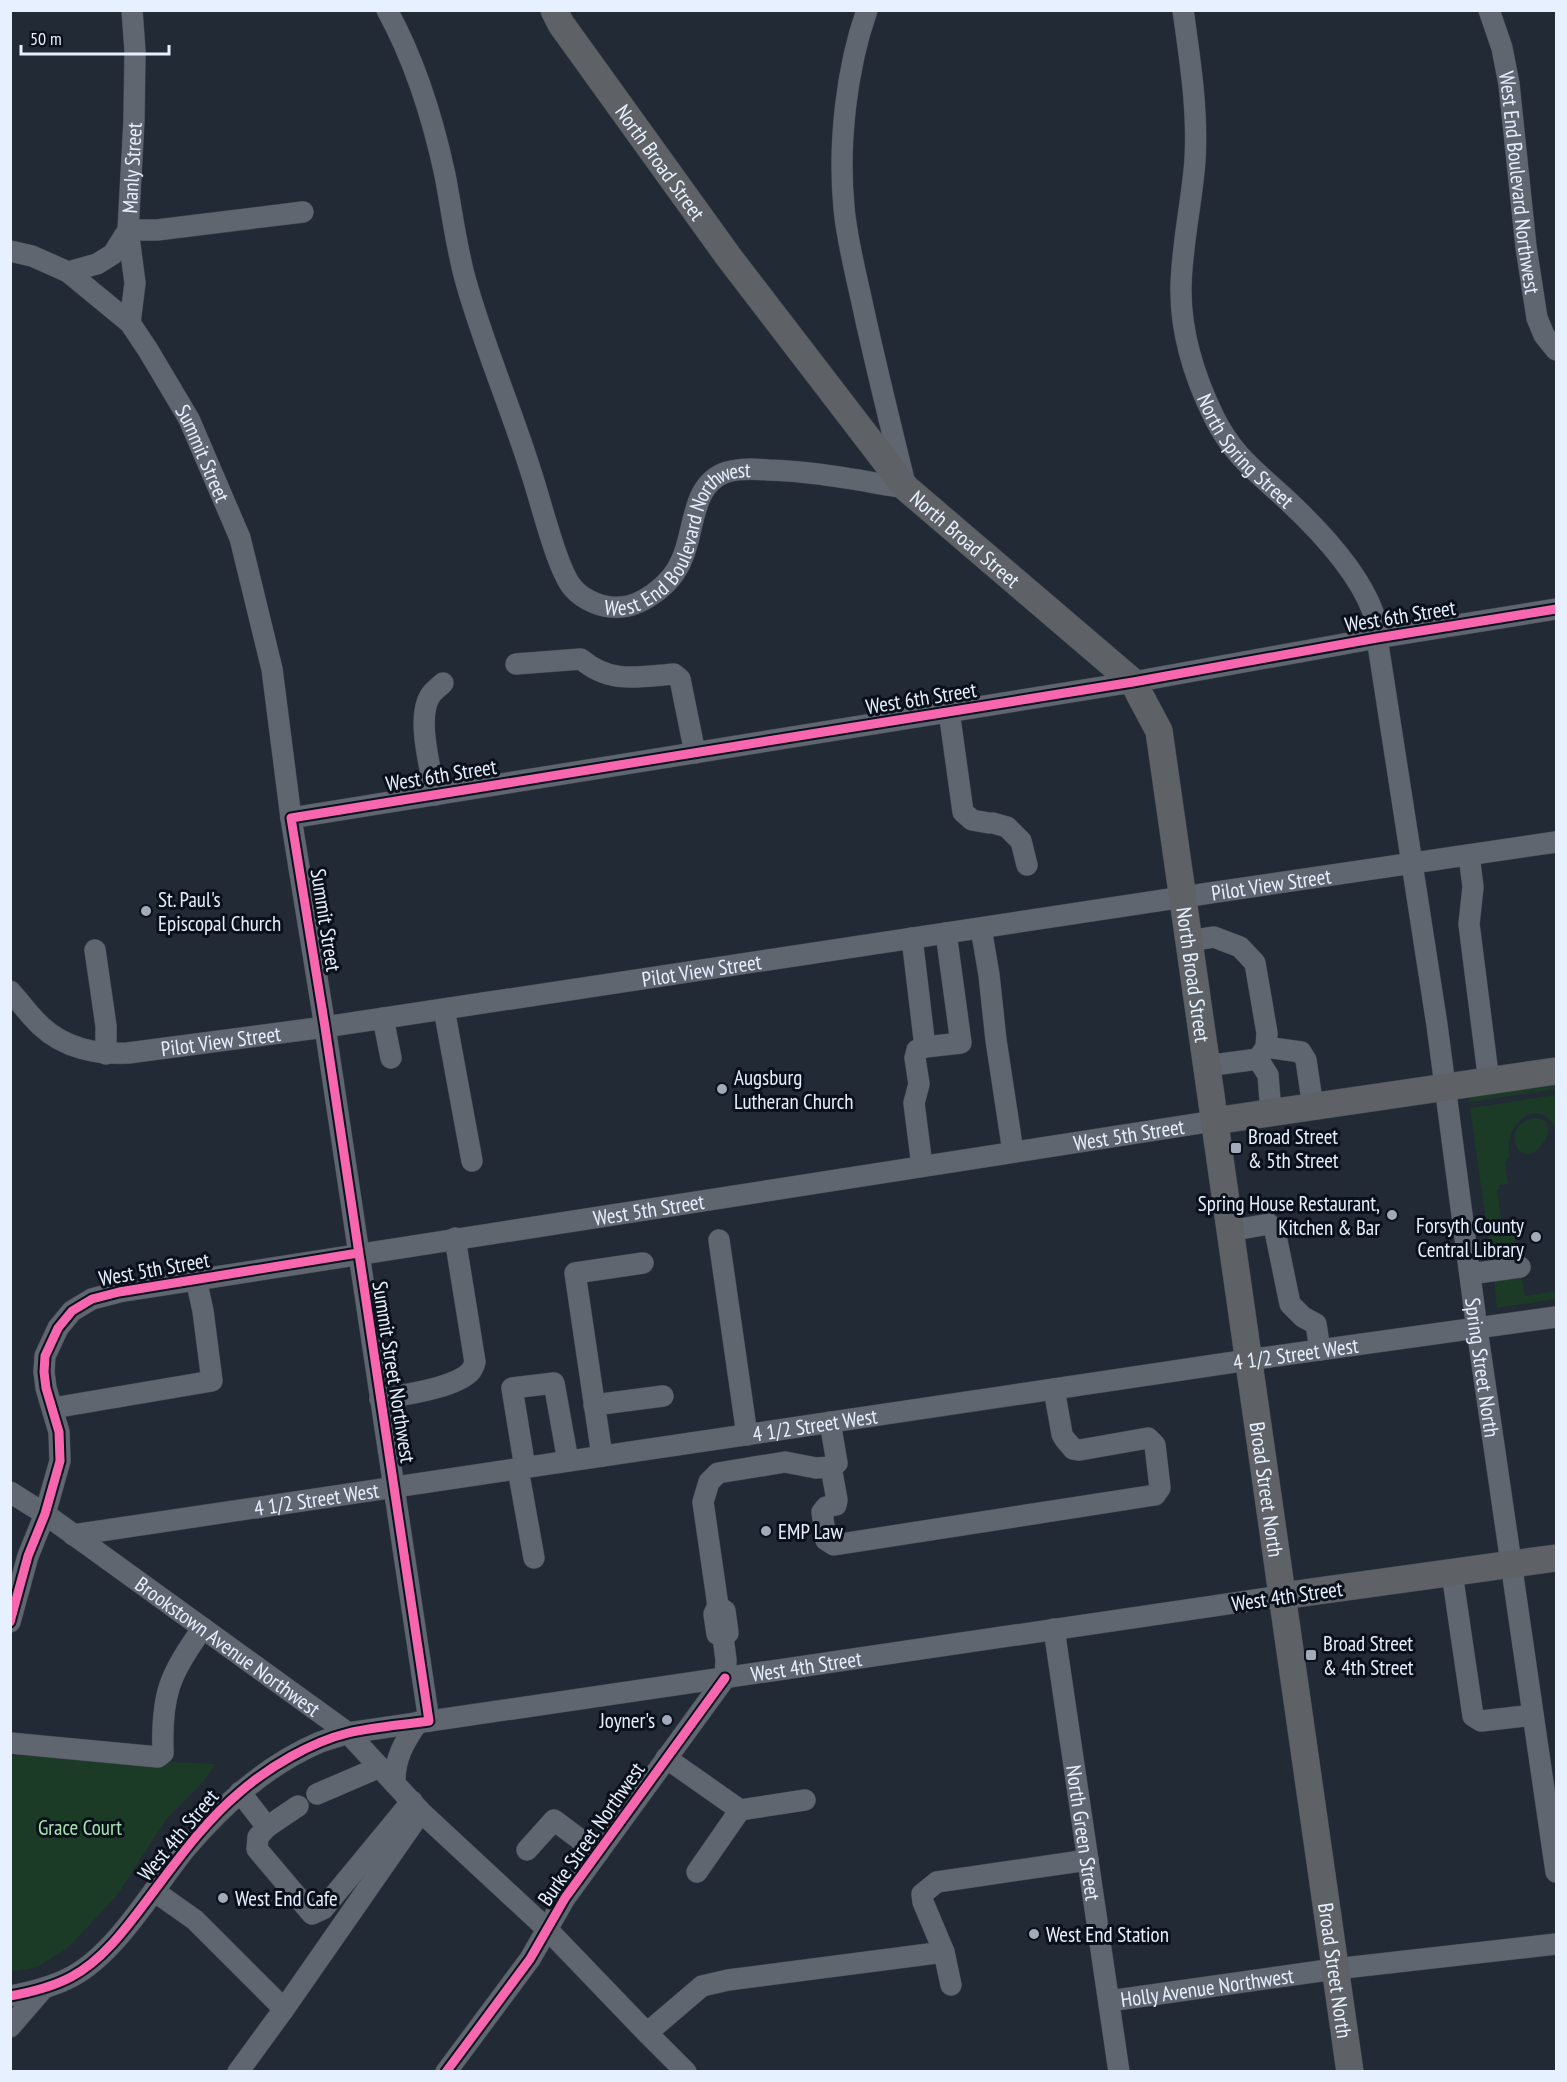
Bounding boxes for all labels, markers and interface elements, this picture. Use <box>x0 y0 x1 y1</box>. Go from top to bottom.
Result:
scale bar <box>21 18 170 56</box>
text: 50 m <box>30 27 62 50</box>
street label: West End Boulevard Northwest <box>1493 69 1547 296</box>
street label: North Broad Street <box>610 99 711 226</box>
street label: Manly Street <box>115 121 147 214</box>
street label: North Spring Street <box>1192 389 1300 514</box>
street label: Summit Street <box>170 399 237 506</box>
street label: West End Boulevard Northwest <box>603 456 751 621</box>
street label: North Broad Street <box>905 484 1026 593</box>
street label: West 6th Street <box>1343 594 1458 638</box>
street label: West 6th Street <box>864 676 979 720</box>
street label: West 6th Street <box>384 753 499 797</box>
street label: Pilot View Street <box>1209 862 1333 906</box>
street label: Summit Street <box>305 867 347 974</box>
place label: St. Paul's Episcopal Church <box>158 886 281 937</box>
marker: St. Paul's Episcopal Church <box>139 904 153 918</box>
street label: North Broad Street <box>1171 905 1217 1044</box>
street label: Pilot View Street <box>640 948 763 992</box>
street label: Pilot View Street <box>159 1019 282 1062</box>
place label: Augsburg Lutheran Church <box>734 1064 854 1115</box>
marker: Augsburg Lutheran Church <box>715 1082 729 1096</box>
street label: West 5th Street <box>1071 1112 1186 1156</box>
place label: Broad Street & 5th Street <box>1248 1123 1339 1174</box>
marker: Broad Street & 5th Street <box>1229 1141 1243 1155</box>
street label: West 5th Street <box>591 1187 706 1231</box>
place label: Spring House Restaurant, Kitchen & Bar <box>1198 1190 1380 1241</box>
marker: Spring House Restaurant, Kitchen & Bar <box>1385 1208 1399 1222</box>
place label: Forsyth County Central Library <box>1416 1212 1524 1263</box>
marker: Forsyth County Central Library <box>1529 1230 1543 1244</box>
street label: West 5th Street <box>97 1246 212 1292</box>
street label: Summit Street Northwest <box>366 1279 422 1465</box>
street label: Spring Street North <box>1459 1296 1506 1439</box>
street label: 4 1/2 Street West <box>1231 1331 1360 1376</box>
street label: 4 1/2 Street West <box>750 1402 879 1447</box>
street label: Broad Street North <box>1244 1420 1290 1559</box>
street label: 4 1/2 Street West <box>252 1476 381 1521</box>
place label: EMP Law <box>778 1518 843 1545</box>
marker: EMP Law <box>759 1524 773 1538</box>
street label: Brookstown Avenue Northwest <box>130 1570 326 1722</box>
street label: West 4th Street <box>1230 1575 1344 1617</box>
place label: Broad Street & 4th Street <box>1323 1630 1414 1681</box>
street label: West 4th Street <box>749 1644 864 1687</box>
marker: Broad Street & 4th Street <box>1304 1648 1318 1662</box>
place label: Joyner's <box>599 1707 655 1734</box>
marker: Joyner's <box>660 1713 674 1727</box>
street label: Burke Street Northwest <box>531 1757 651 1911</box>
street label: North Green Street <box>1061 1763 1107 1903</box>
street label: West 4th Street <box>132 1783 224 1886</box>
park label: Grace Court <box>38 1814 122 1841</box>
place label: West End Cafe <box>235 1885 338 1912</box>
marker: West End Cafe <box>216 1891 230 1905</box>
street label: Broad Street North <box>1313 1901 1359 2040</box>
place label: West End Station <box>1046 1921 1169 1948</box>
marker: West End Station <box>1027 1927 1041 1941</box>
street label: Holly Avenue Northwest <box>1119 1961 1295 2013</box>

